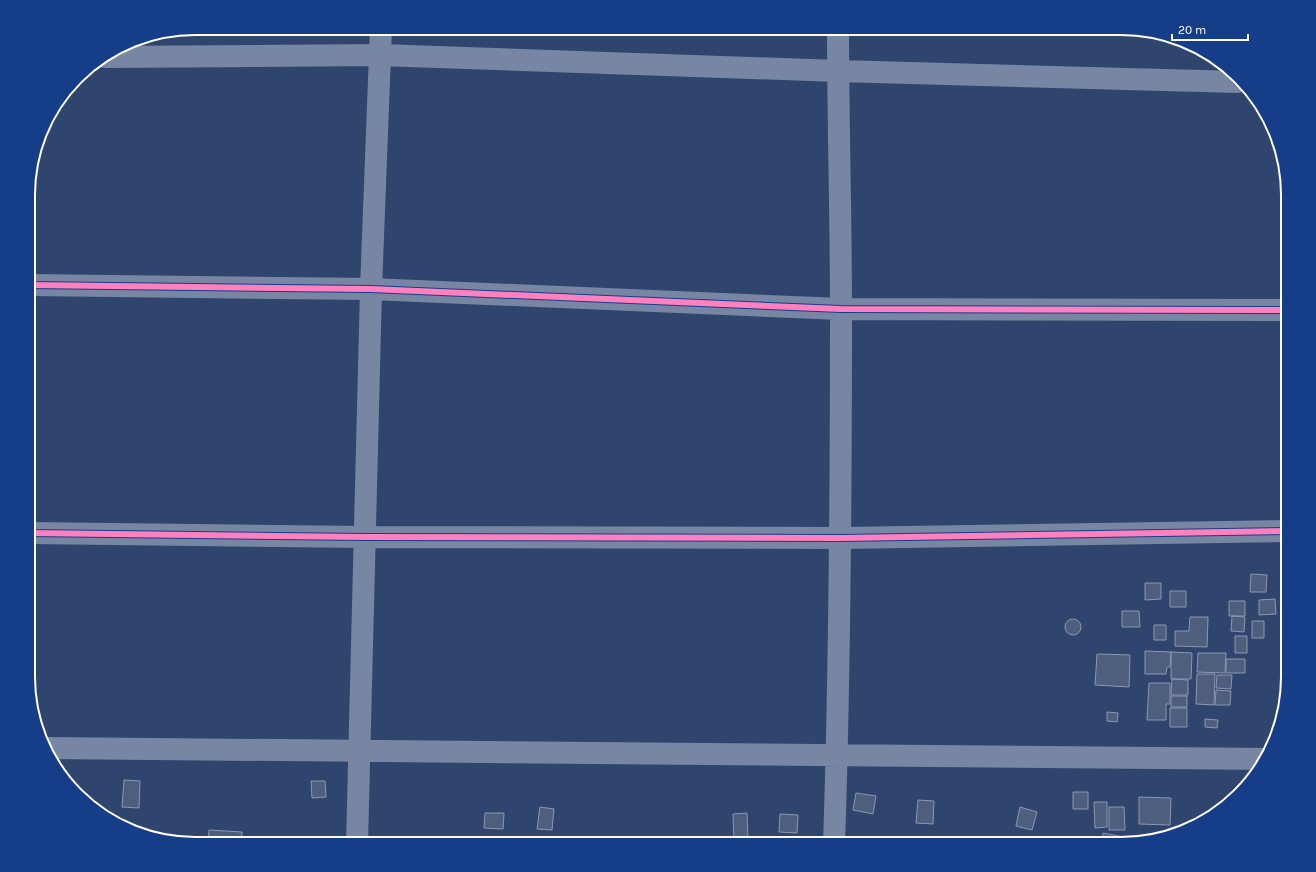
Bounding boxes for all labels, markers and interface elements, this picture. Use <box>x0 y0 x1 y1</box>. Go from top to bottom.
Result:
scale bar <box>1172 16 1248 42</box>
text: 20 m <box>1178 23 1206 37</box>

